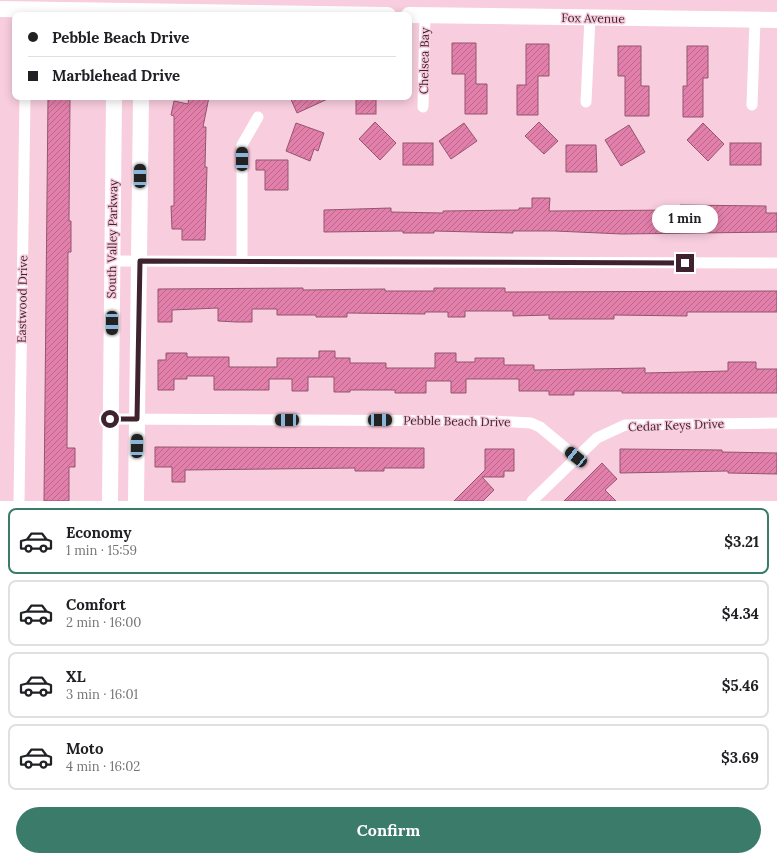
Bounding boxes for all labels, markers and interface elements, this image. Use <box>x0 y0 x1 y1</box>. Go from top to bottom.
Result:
street label: Fox Avenue <box>561 10 625 26</box>
street label: Chelsea Bay <box>416 27 432 94</box>
text: Pebble Beach Drive <box>52 28 189 47</box>
text: Marblehead Drive <box>52 66 180 85</box>
car <box>236 147 248 171</box>
car <box>134 164 146 188</box>
street label: South Valley Parkway <box>103 179 121 299</box>
callout: 1 min <box>652 205 718 233</box>
text: 1 min <box>668 210 702 227</box>
street label: Eastwood Drive <box>14 254 30 343</box>
route end <box>676 254 694 272</box>
car <box>106 311 118 335</box>
route start <box>101 410 119 428</box>
street label: Pebble Beach Drive <box>403 413 511 429</box>
car <box>275 414 299 426</box>
car <box>368 414 392 426</box>
street label: Cedar Keys Drive <box>628 416 725 434</box>
car <box>131 434 143 458</box>
car <box>563 445 589 469</box>
icon: car <box>18 523 54 559</box>
text: Economy <box>66 523 131 542</box>
text: $3.21 <box>724 532 759 551</box>
text: 1 min · 15:59 <box>66 542 137 559</box>
icon: car <box>18 595 54 631</box>
text: Comfort <box>66 595 126 614</box>
text: $4.34 <box>722 604 759 623</box>
text: 2 min · 16:00 <box>66 614 141 631</box>
icon: car <box>18 667 54 703</box>
text: XL <box>66 667 86 686</box>
text: $5.46 <box>722 676 759 695</box>
text: 3 min · 16:01 <box>66 686 138 703</box>
icon: car <box>18 739 54 775</box>
text: Moto <box>66 739 103 758</box>
text: $3.69 <box>721 748 759 767</box>
text: 4 min · 16:02 <box>66 758 140 775</box>
button: Confirm <box>16 807 761 853</box>

